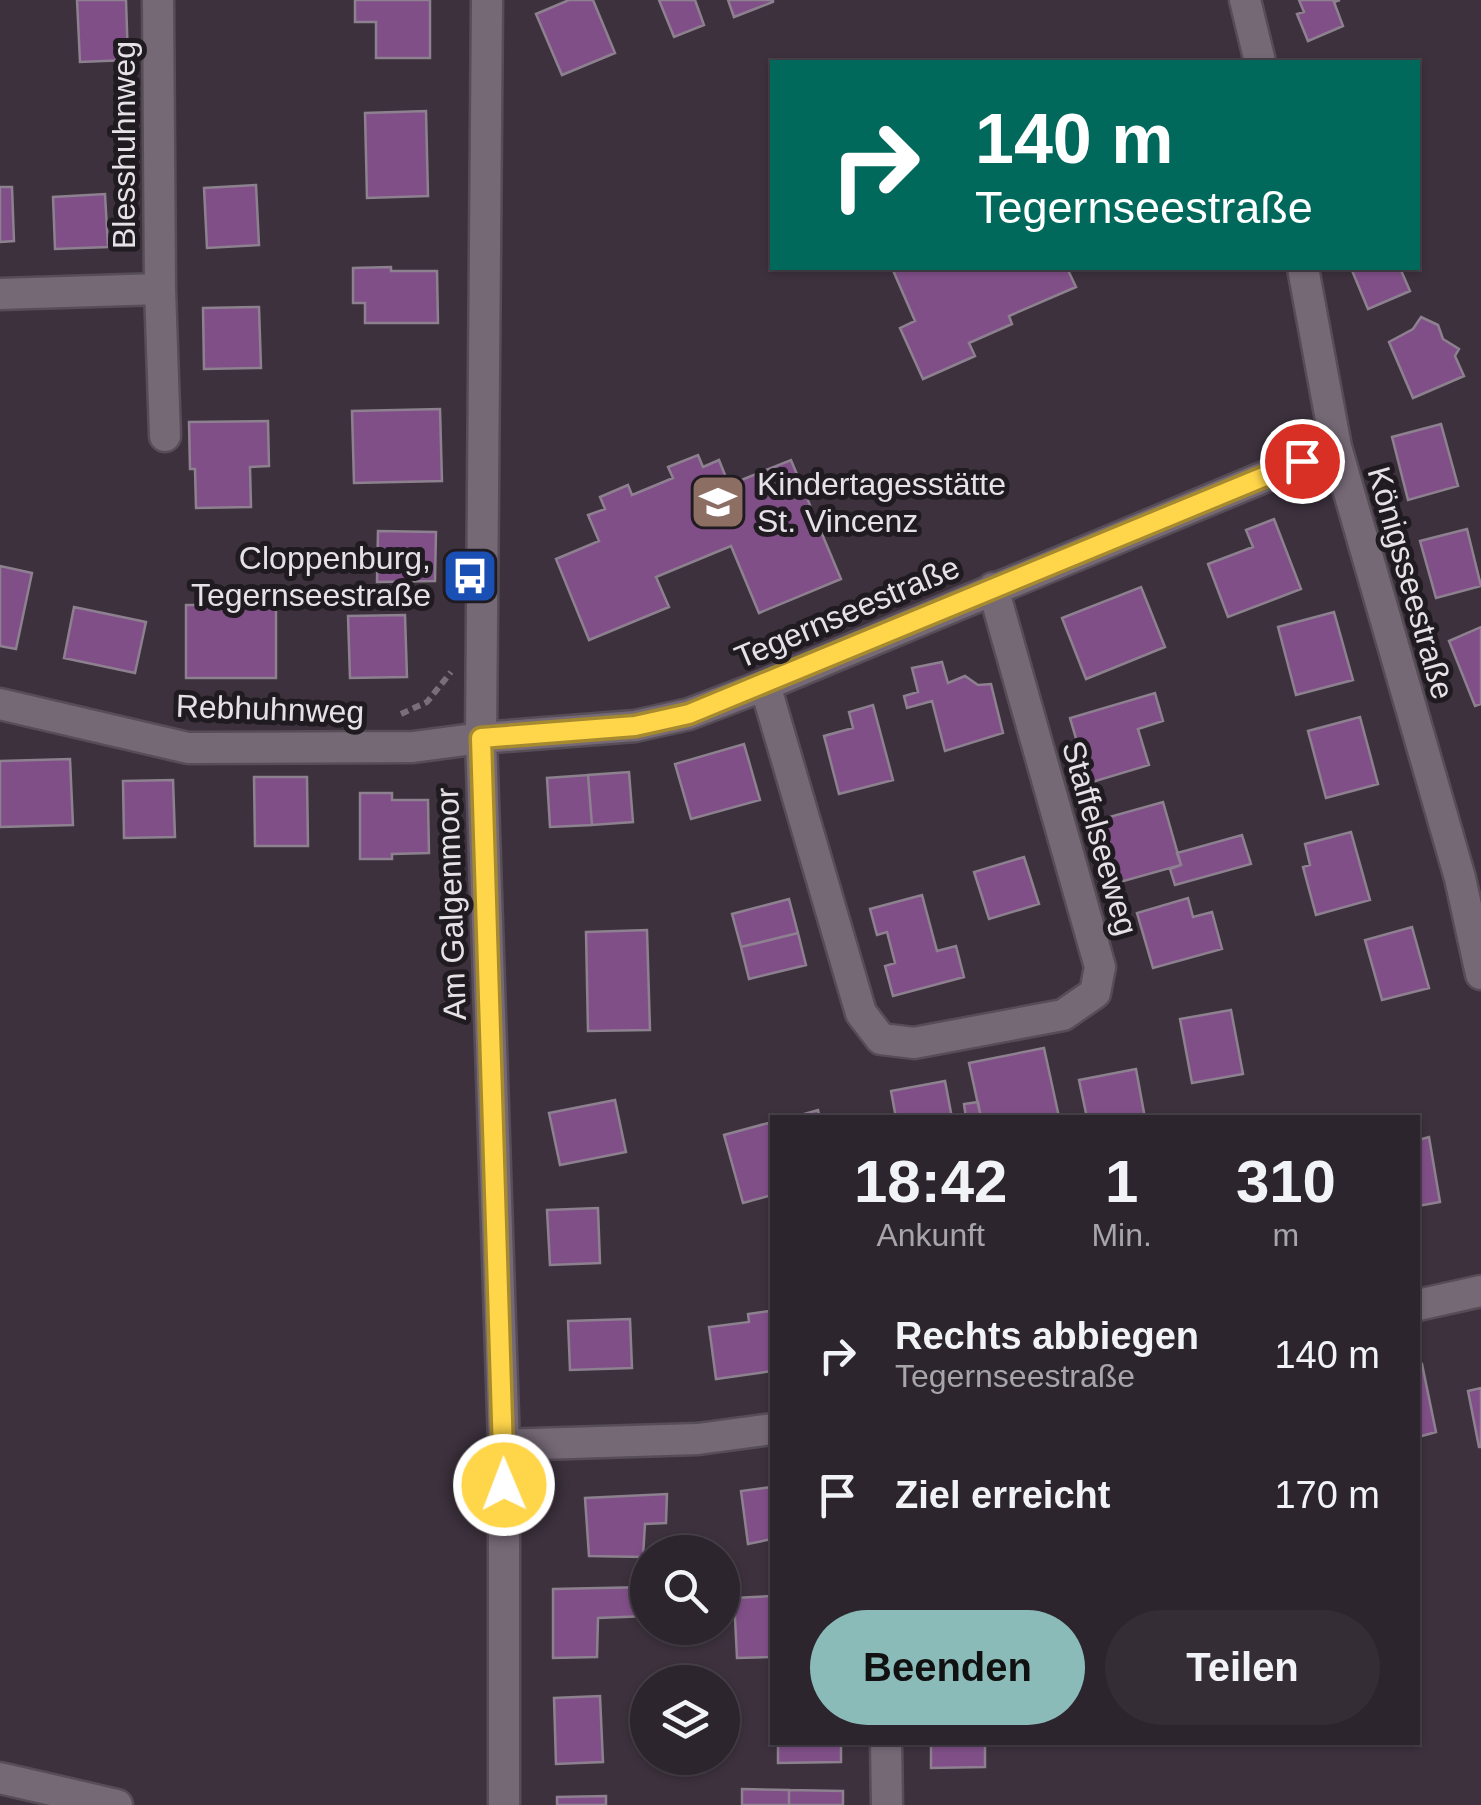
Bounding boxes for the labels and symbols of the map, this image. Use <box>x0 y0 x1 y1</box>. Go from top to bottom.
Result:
street label: Blesshuhnweg <box>106 41 142 249</box>
pin <box>1260 419 1345 504</box>
street label: Königsseestraße <box>1361 463 1461 703</box>
place label: Kindertagesstätte St. Vincenz <box>757 466 1006 539</box>
school or university icon: Kindertagesstätte St. Vincenz <box>688 472 748 532</box>
place label: Cloppenburg, Tegernseestraße <box>191 540 431 613</box>
bus stop icon: Cloppenburg, Tegernseestraße <box>440 546 500 606</box>
street label: Tegernseestraße <box>729 549 965 675</box>
street label: Rebhuhnweg <box>175 688 365 730</box>
street label: Staffelseeweg <box>1055 737 1145 939</box>
street label: Am Galgenmoor <box>429 787 473 1021</box>
position arrow <box>452 1433 556 1537</box>

